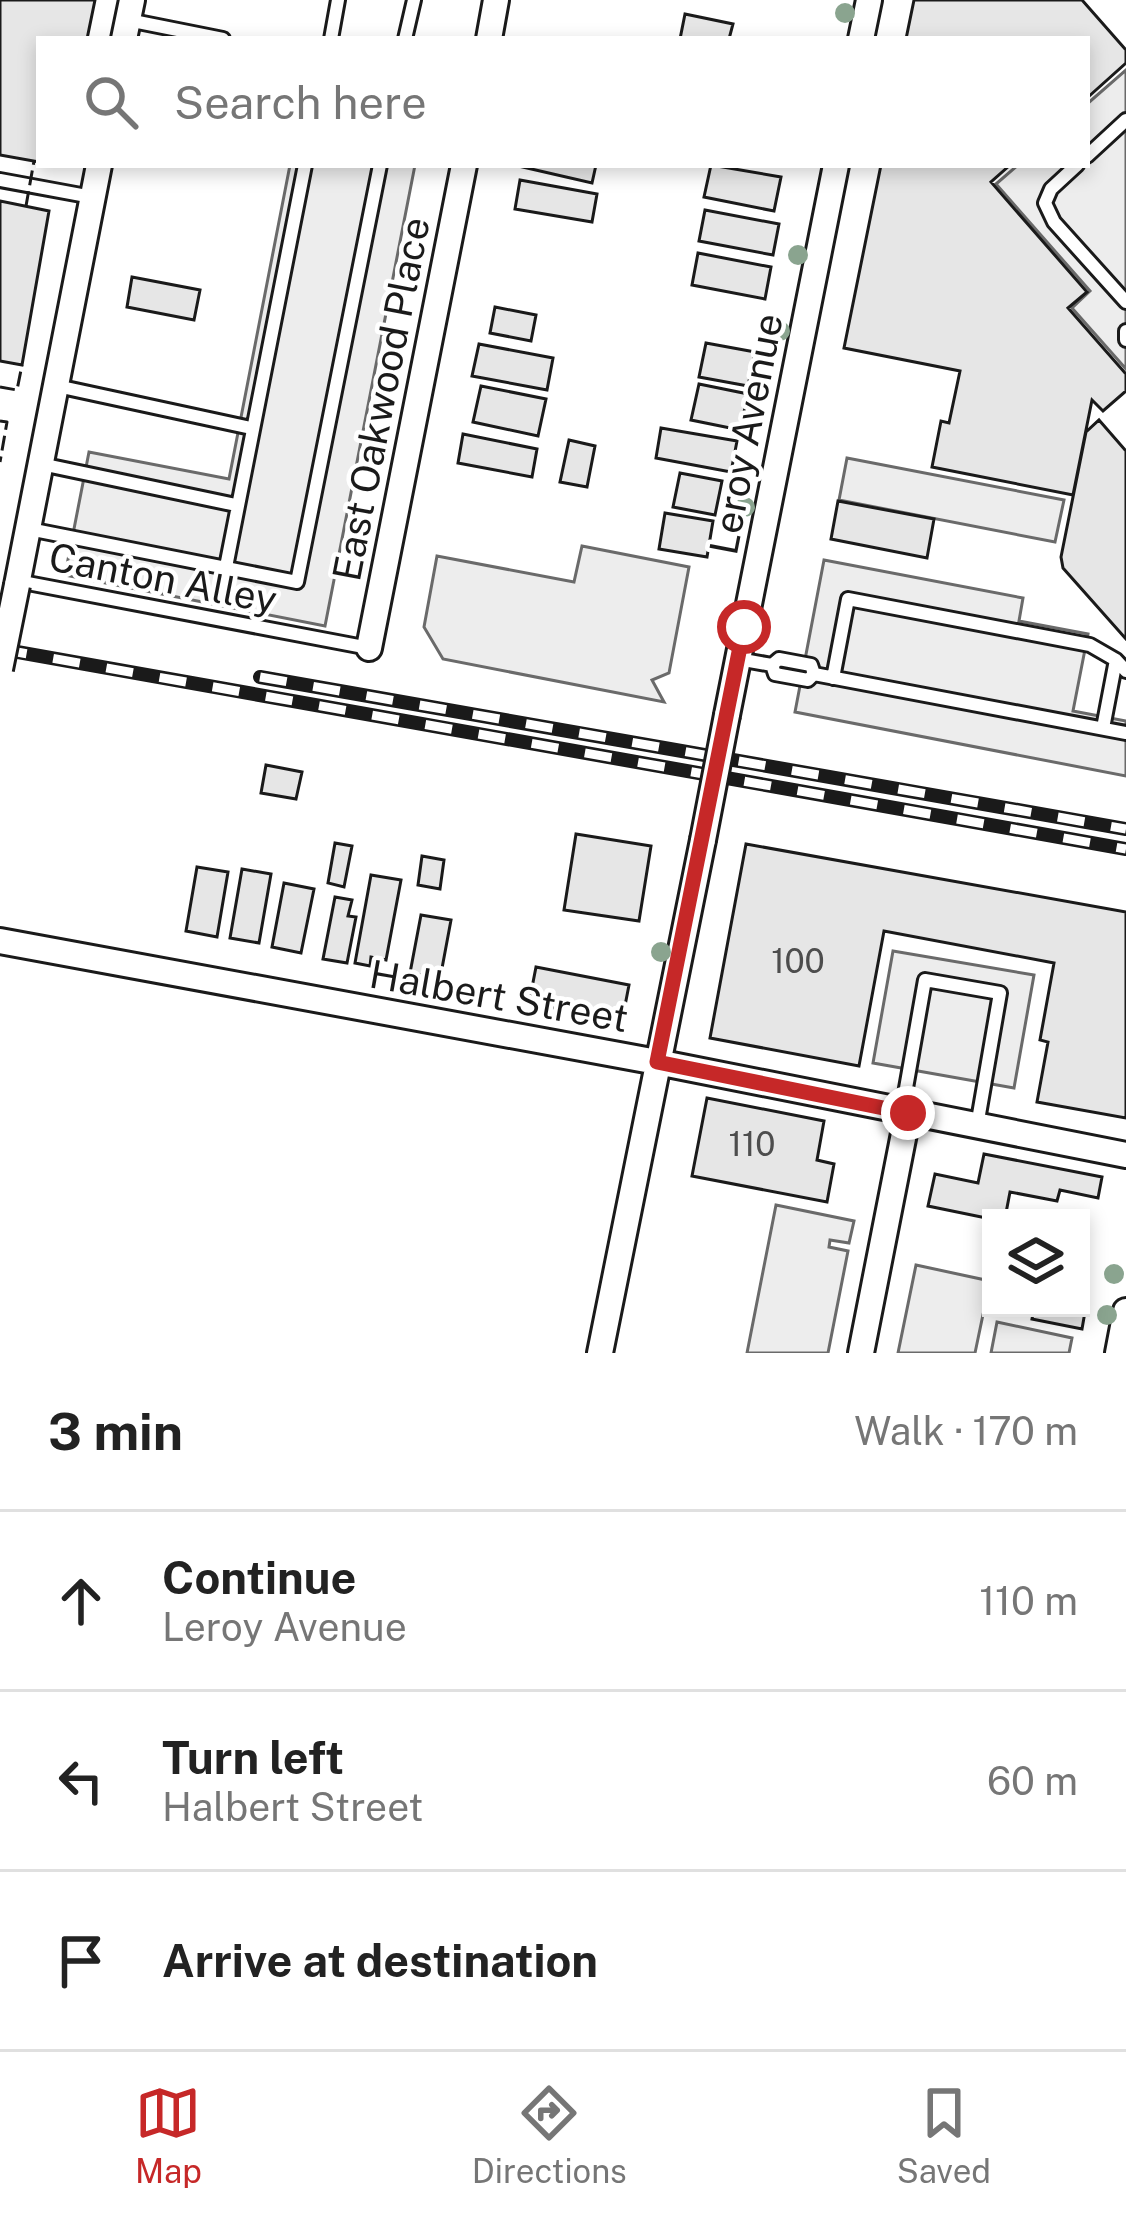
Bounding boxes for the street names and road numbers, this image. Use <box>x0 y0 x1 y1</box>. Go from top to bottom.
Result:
street label: East Oakwood Place <box>323 213 439 585</box>
street label: Leroy Avenue <box>700 309 792 559</box>
street label: Canton Alley <box>45 533 281 623</box>
street label: Halbert Street <box>366 951 632 1041</box>

